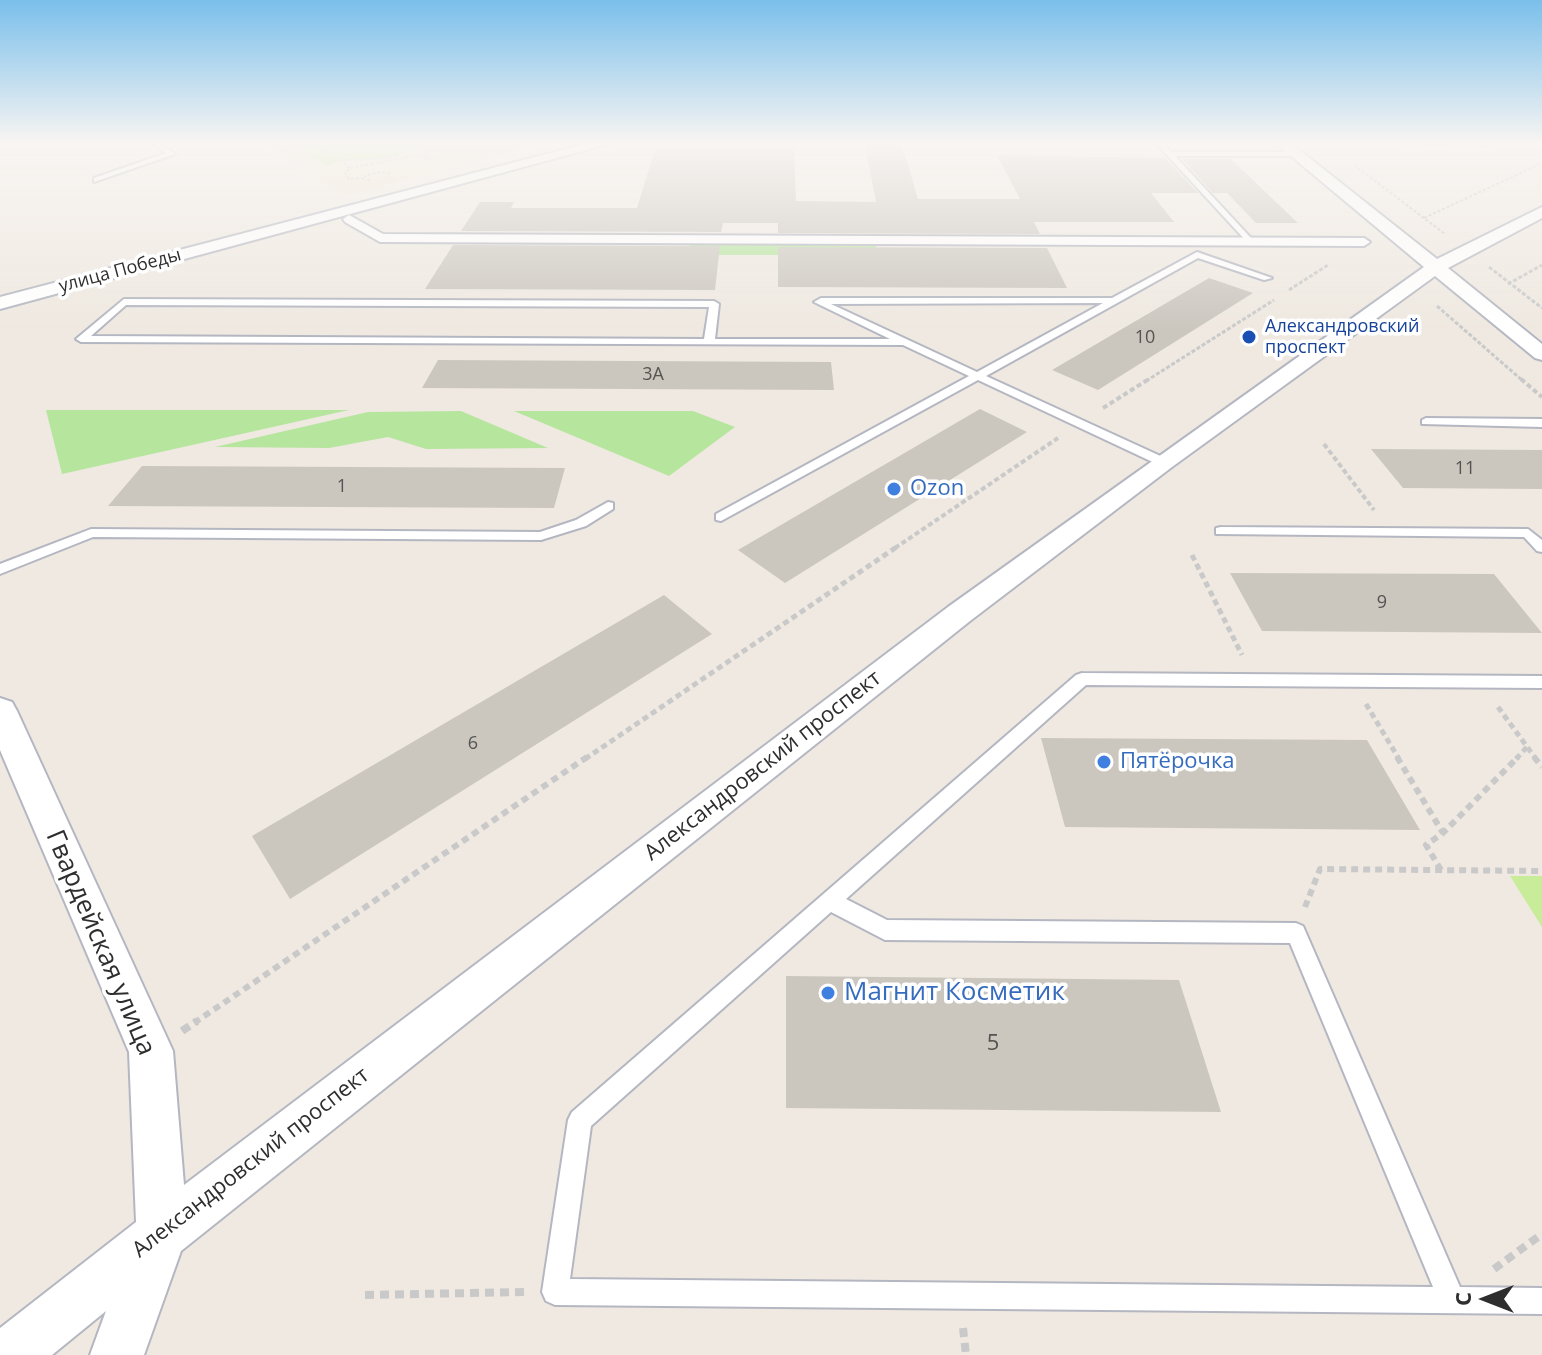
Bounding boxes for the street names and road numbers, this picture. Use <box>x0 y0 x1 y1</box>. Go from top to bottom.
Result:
street label: улица Победы <box>57 244 183 298</box>
street label: Александровский проспект <box>639 665 887 867</box>
street label: Гвардейская улица <box>38 826 162 1060</box>
street label: Александровский проспект <box>127 1062 375 1264</box>

